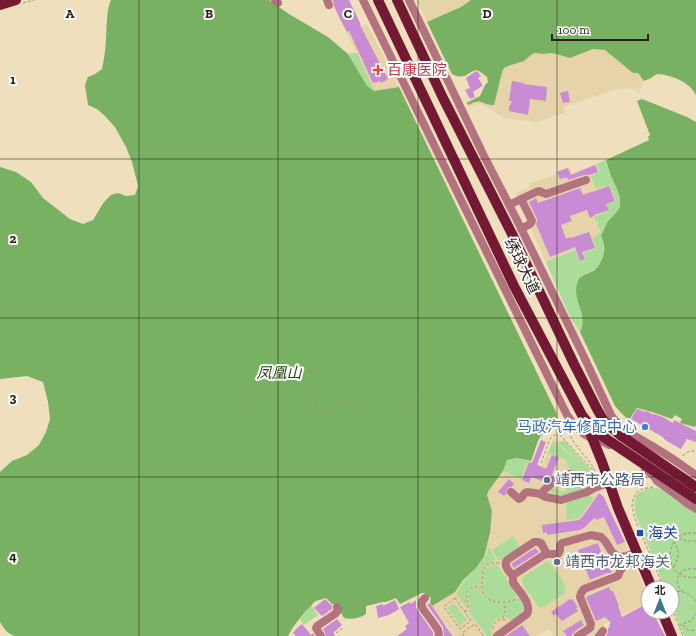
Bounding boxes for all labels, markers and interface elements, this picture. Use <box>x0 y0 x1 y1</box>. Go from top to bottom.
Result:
text: A <box>66 6 75 21</box>
text: B <box>205 6 213 21</box>
text: C <box>344 6 352 21</box>
text: D <box>482 6 492 21</box>
scale bar <box>552 16 648 42</box>
text: 100 m <box>558 23 590 37</box>
place label: 百康医院 <box>387 61 447 79</box>
marker: 百康医院 <box>372 64 384 76</box>
text: 1 <box>10 72 16 87</box>
text: 2 <box>10 231 17 246</box>
street label: 绣球大道 <box>501 235 543 297</box>
park label: 凤凰山 <box>256 364 302 382</box>
text: 3 <box>10 390 17 405</box>
place label: 马政汽车修配中心 <box>517 418 637 436</box>
marker: 马政汽车修配中心 <box>640 422 650 432</box>
place label: 靖西市公路局 <box>555 471 645 489</box>
marker: 靖西市公路局 <box>542 475 552 485</box>
place label: 海关 <box>648 524 678 542</box>
marker: 海关 <box>635 528 645 538</box>
text: 4 <box>9 549 17 564</box>
place label: 靖西市龙邦海关 <box>565 553 670 571</box>
marker: 靖西市龙邦海关 <box>552 557 562 567</box>
north arrow <box>640 580 680 620</box>
text: 北 <box>655 584 666 597</box>

